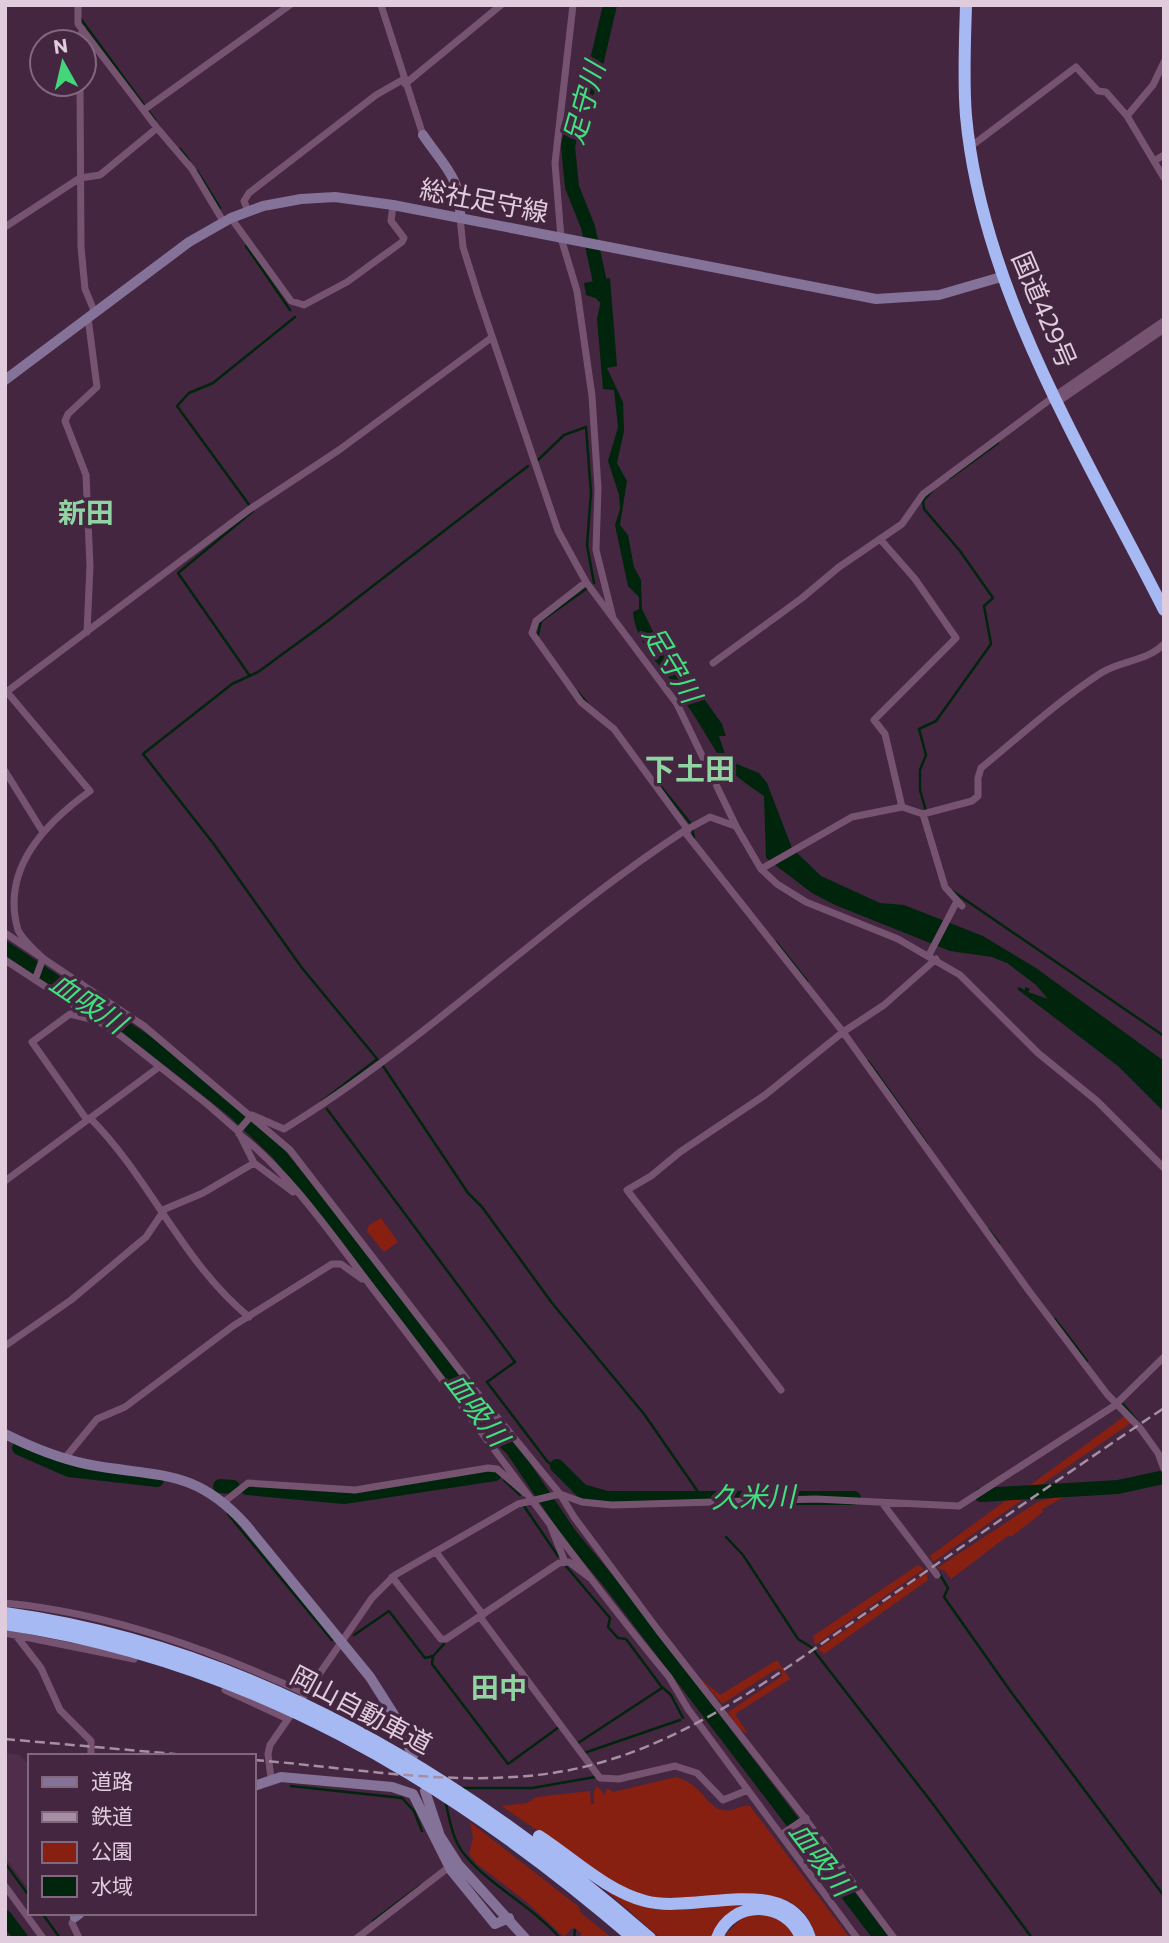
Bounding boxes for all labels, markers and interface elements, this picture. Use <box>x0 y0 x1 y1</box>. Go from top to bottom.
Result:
north arrow <box>28 28 98 98</box>
text: N <box>52 33 69 58</box>
water label: 足守川 <box>555 55 612 148</box>
street label: 総社足守線 <box>418 172 551 227</box>
street label: 国道429号 <box>1007 247 1084 372</box>
district label: 新田 <box>58 495 114 529</box>
water label: 足守川 <box>637 619 711 711</box>
district label: 下土田 <box>645 749 735 786</box>
water label: 血吸川 <box>44 965 135 1041</box>
water label: 血吸川 <box>439 1365 518 1455</box>
water label: 久米川 <box>711 1478 798 1514</box>
street label: 岡山自動車道 <box>286 1658 438 1759</box>
district label: 田中 <box>471 1670 527 1704</box>
legend <box>28 1754 256 1915</box>
text: 道路 <box>91 1768 133 1793</box>
text: 鉄道 <box>91 1803 133 1828</box>
water label: 血吸川 <box>783 1815 862 1905</box>
text: 公園 <box>91 1838 133 1863</box>
text: 水域 <box>91 1873 133 1898</box>

